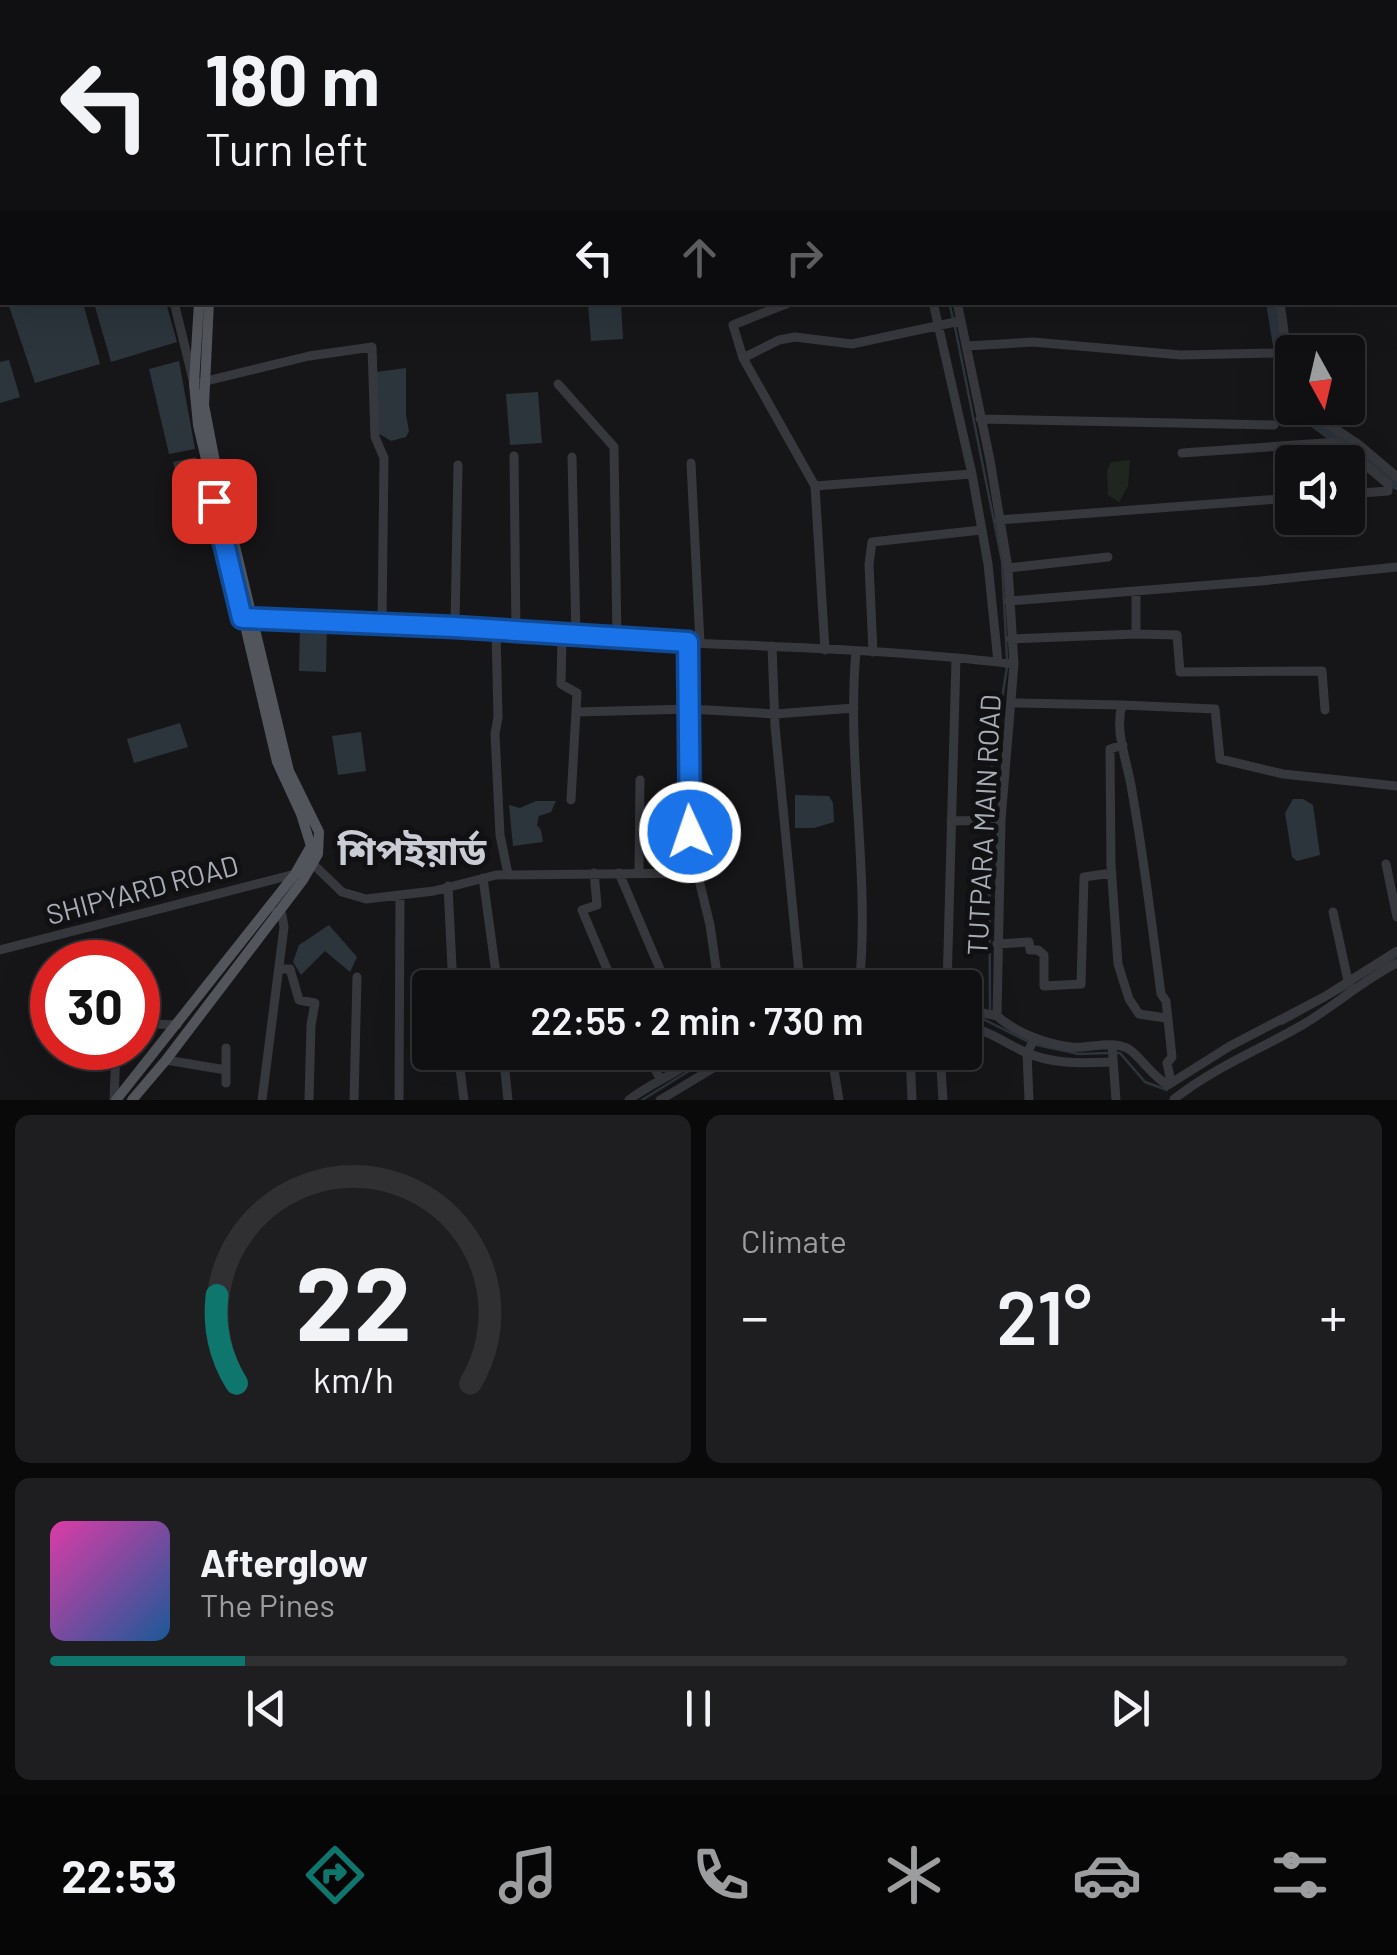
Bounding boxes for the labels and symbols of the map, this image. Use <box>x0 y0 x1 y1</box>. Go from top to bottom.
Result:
north arrow <box>1275 335 1365 425</box>
pin <box>172 459 257 544</box>
street label: TUTPARA MAIN ROAD <box>959 694 1007 956</box>
position arrow <box>638 780 742 884</box>
district label: শিপইয়ার্ড <box>337 827 487 873</box>
street label: SHIPYARD ROAD <box>42 847 242 931</box>
speed limit sign: 30 <box>30 940 160 1070</box>

